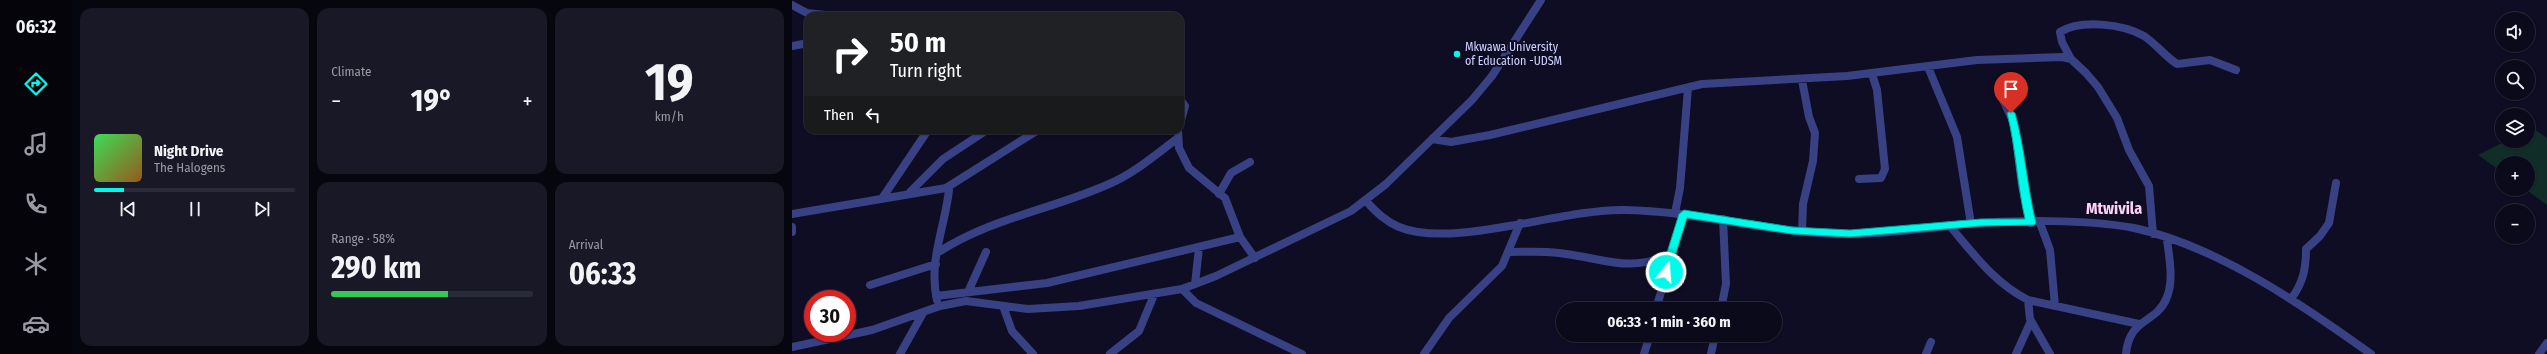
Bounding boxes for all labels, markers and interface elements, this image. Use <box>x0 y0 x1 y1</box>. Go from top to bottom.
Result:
map controls <box>2495 12 2535 244</box>
button: sound <box>2495 12 2535 52</box>
text: 06:32 <box>16 16 56 38</box>
text: 50 m <box>890 26 946 59</box>
icon: right <box>824 28 876 80</box>
place label: Mkwawa University of Education -UDSM <box>1465 40 1562 68</box>
marker: Mkwawa University of Education -UDSM <box>1452 49 1462 59</box>
text: 19 <box>645 51 694 114</box>
text: Turn right <box>890 60 962 82</box>
button: search <box>2495 60 2535 100</box>
text: Climate <box>331 64 371 79</box>
icon: directions <box>22 70 50 98</box>
pin <box>1994 72 2028 113</box>
icon: arrive <box>2000 78 2022 100</box>
text: 19° <box>411 83 453 119</box>
text: − <box>331 88 341 115</box>
text: + <box>523 88 533 115</box>
icon: left <box>862 104 884 126</box>
text: Then <box>824 106 854 124</box>
button: layers <box>2495 108 2535 148</box>
text: km/h <box>655 109 684 124</box>
icon: music <box>22 130 50 158</box>
text: Night Drive <box>154 142 223 160</box>
button: + <box>2495 156 2535 196</box>
text: The Halogens <box>154 160 225 175</box>
icon: phone <box>22 190 50 218</box>
icon: previous <box>117 198 139 220</box>
icon: pause <box>184 198 206 220</box>
icon: next <box>251 198 273 220</box>
district label: Mtwivila <box>2086 199 2142 218</box>
button: − <box>2495 204 2535 244</box>
text: Range · 58% <box>331 231 395 246</box>
text: Arrival <box>569 237 603 252</box>
icon: climate <box>22 250 50 278</box>
text: 290 km <box>331 250 421 286</box>
position arrow <box>1645 251 1687 293</box>
text: 06:33 <box>569 256 636 292</box>
speed limit sign: 30 <box>804 290 856 342</box>
icon: car <box>22 310 50 338</box>
text: 06:33 · 1 min · 360 m <box>1607 313 1731 331</box>

